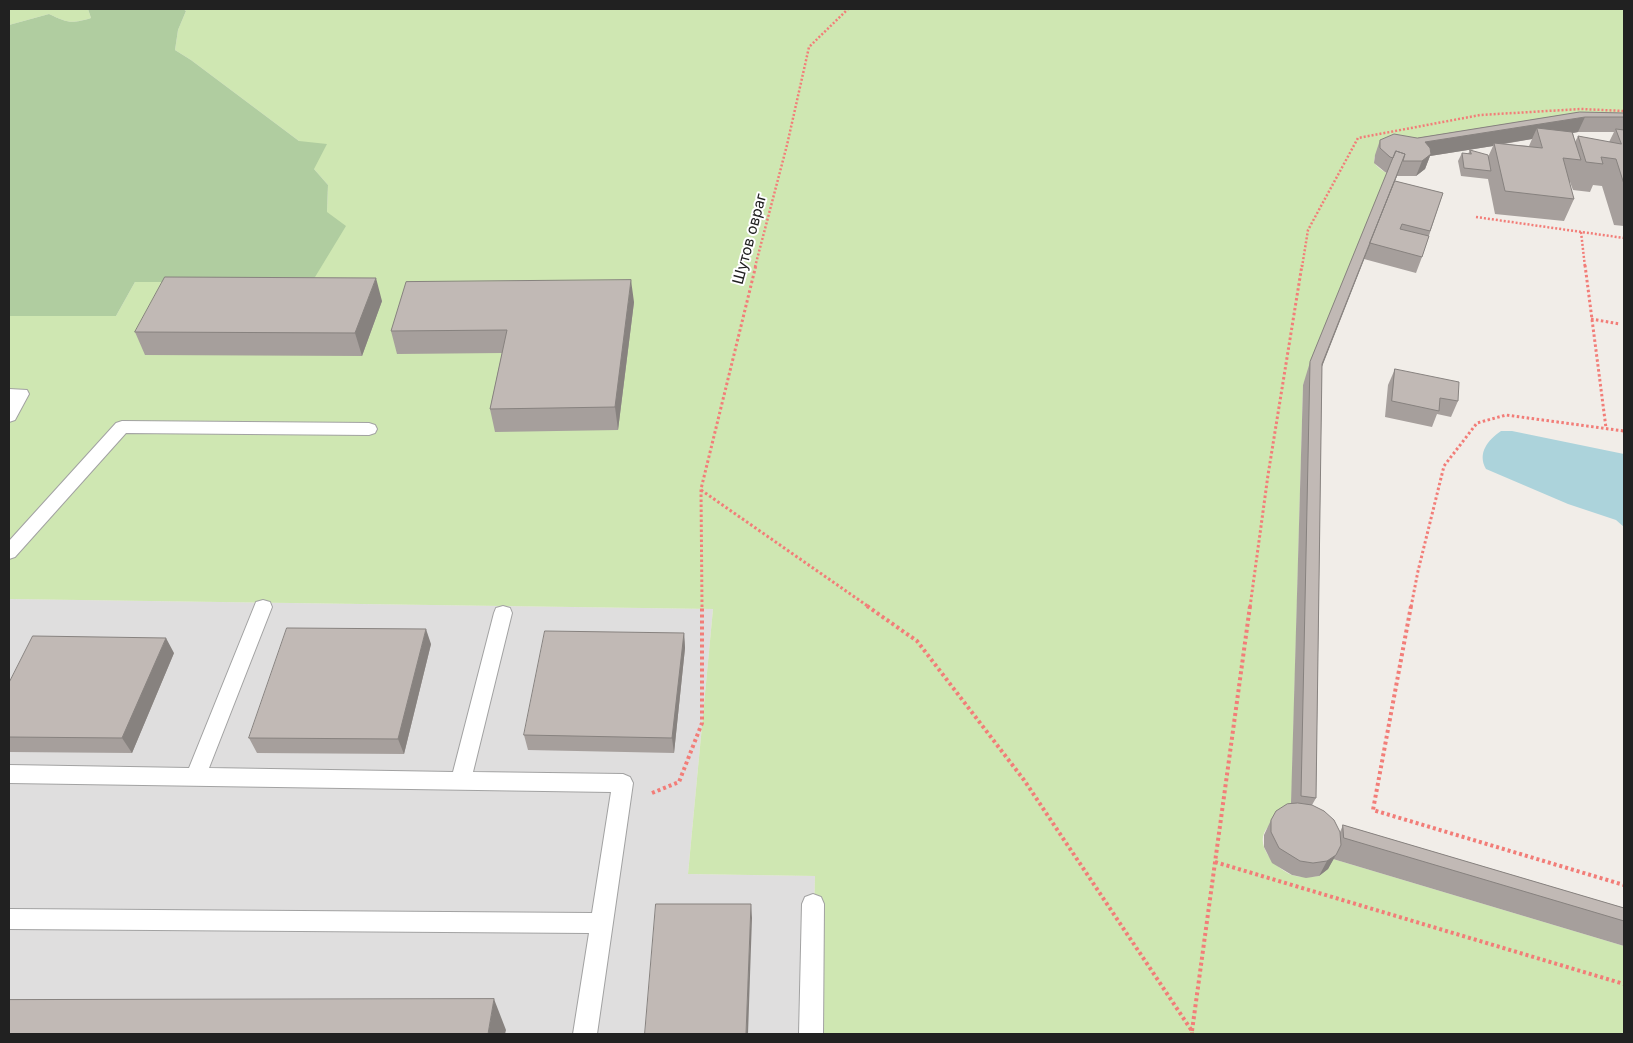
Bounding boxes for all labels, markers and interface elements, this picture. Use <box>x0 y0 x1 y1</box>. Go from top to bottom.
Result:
street label: Шутов овраг <box>729 192 771 286</box>

